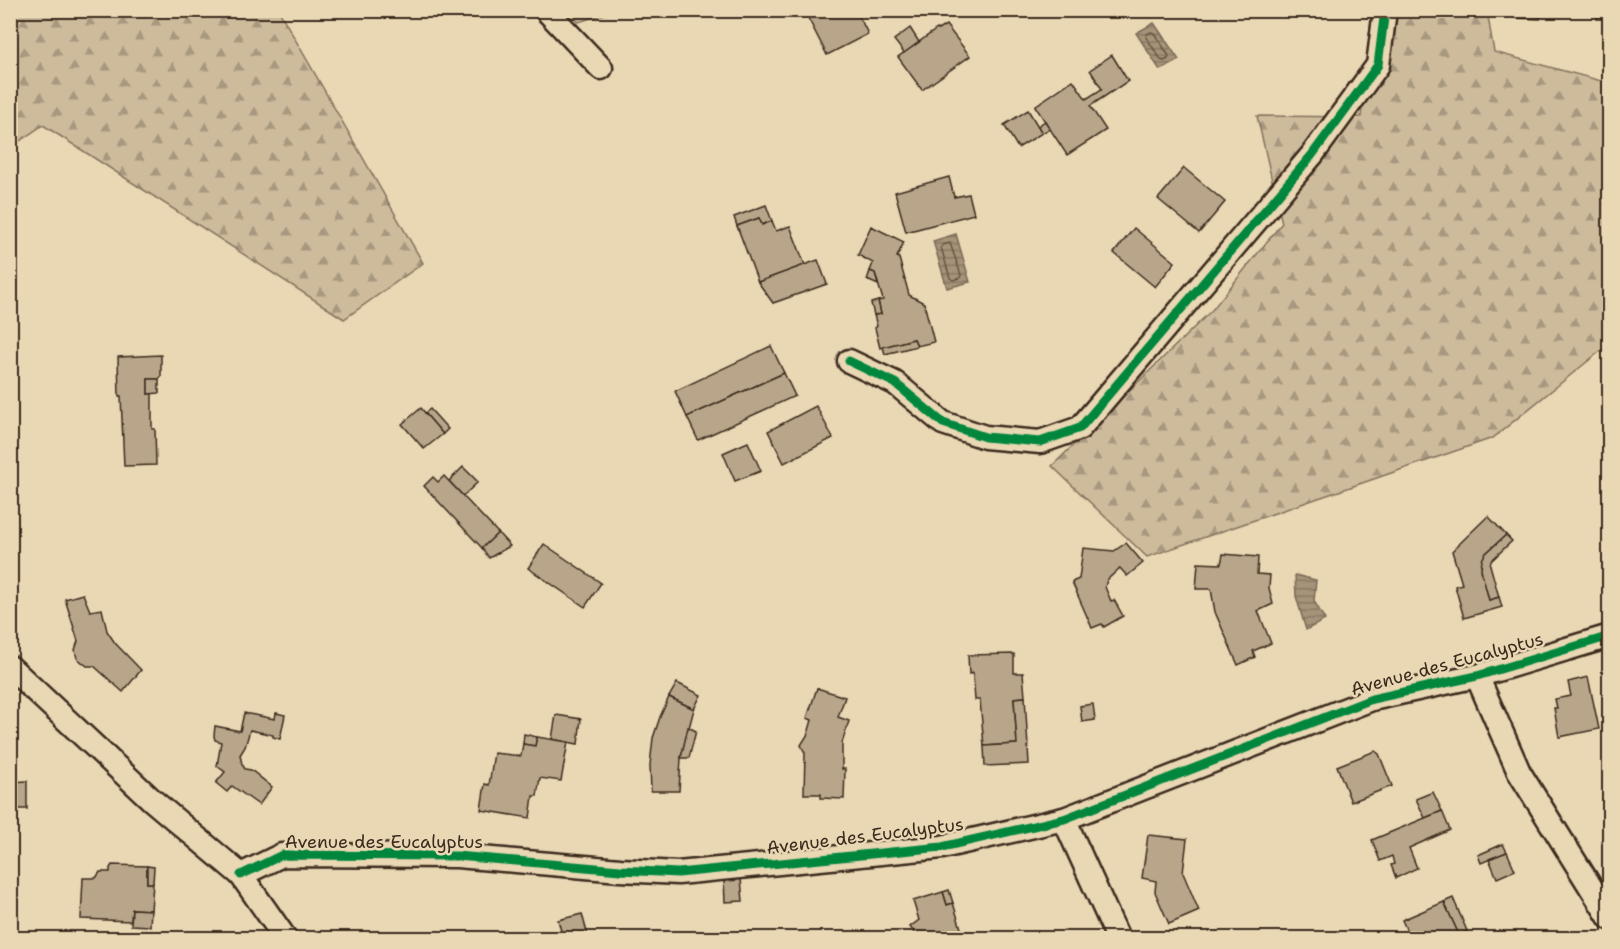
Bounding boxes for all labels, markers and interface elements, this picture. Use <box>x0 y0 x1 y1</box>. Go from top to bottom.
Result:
street label: Avenue des Eucalyptus <box>1348 627 1546 701</box>
street label: Avenue des Eucalyptus <box>765 812 965 860</box>
street label: Avenue des Eucalyptus <box>285 830 483 854</box>

